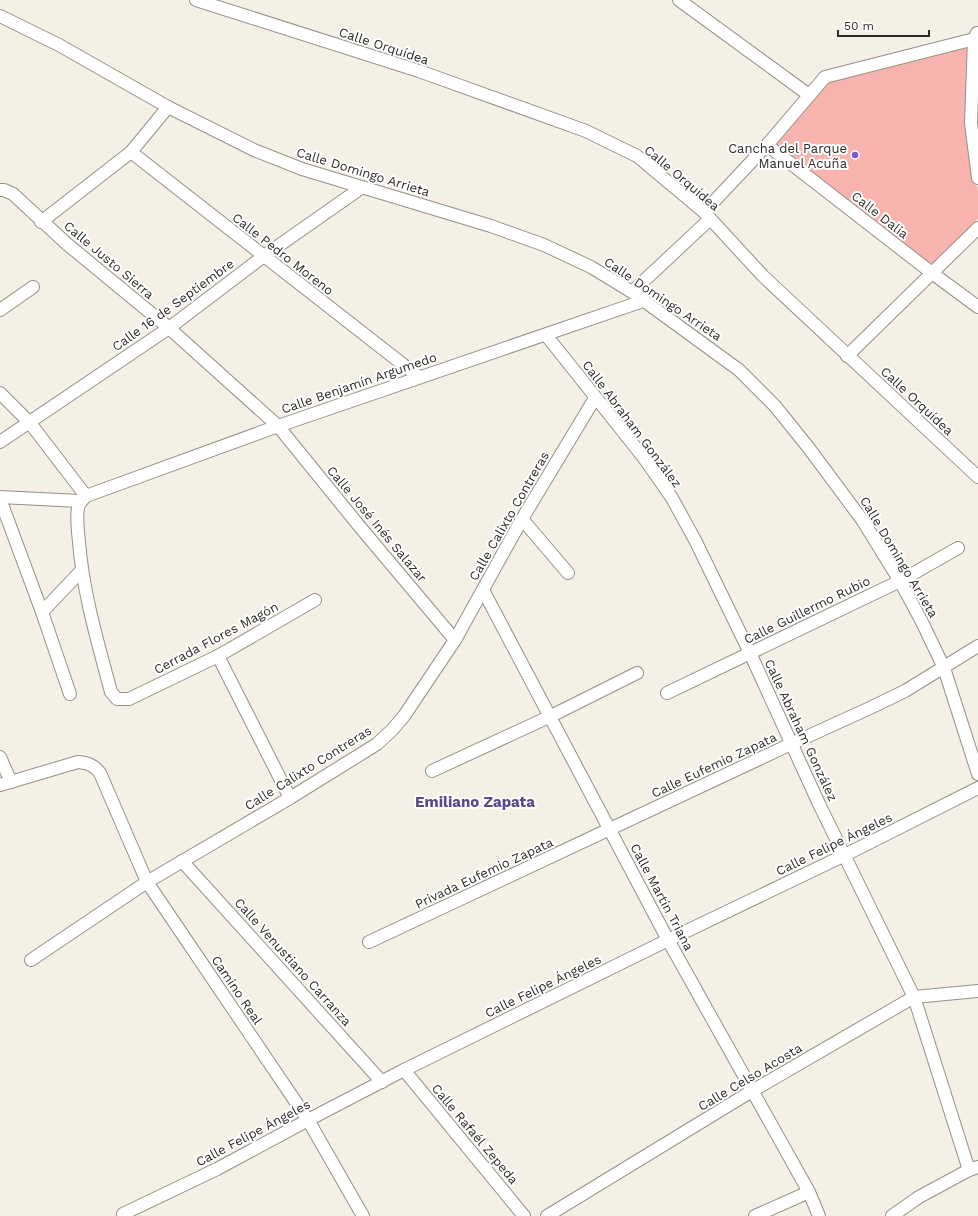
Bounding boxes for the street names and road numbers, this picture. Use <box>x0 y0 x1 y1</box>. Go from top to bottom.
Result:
street label: Calle Orquídea <box>337 24 431 68</box>
street label: Calle Orquídea <box>641 142 723 214</box>
street label: Calle Domingo Arrieta <box>295 145 432 200</box>
street label: Calle Dalia <box>849 188 912 242</box>
street label: Calle Pedro Moreno <box>229 210 337 298</box>
street label: Calle Justo Sierra <box>61 218 157 302</box>
street label: Calle Domingo Arrieta <box>601 254 725 344</box>
street label: Calle 16 de Septiembre <box>109 256 237 354</box>
street label: Calle Benjamín Argumedo <box>279 349 439 417</box>
street label: Calle Abraham González <box>579 358 685 490</box>
street label: Calle Orquídea <box>878 364 957 439</box>
street label: Calle Calixto Contreras <box>466 449 552 583</box>
street label: Calle José Inés Salazar <box>324 463 430 585</box>
street label: Calle Domingo Arrieta <box>857 494 941 621</box>
street label: Calle Guillermo Rubio <box>742 573 873 647</box>
street label: Cerrada Flores Magón <box>151 599 281 677</box>
street label: Calle Abraham González <box>761 657 841 803</box>
street label: Calle Calixto Contreras <box>242 723 374 813</box>
street label: Calle Eufemio Zapata <box>649 729 780 801</box>
street label: Calle Felipe Ángeles <box>773 808 895 879</box>
street label: Privada Eufemio Zapata <box>413 834 556 912</box>
street label: Calle Martín Triana <box>627 841 697 954</box>
street label: Calle Venustiano Carranza <box>232 895 355 1030</box>
street label: Calle Felipe Ángeles <box>482 950 604 1021</box>
street label: Camino Real <box>209 953 266 1027</box>
street label: Calle Celso Acosta <box>695 1040 805 1114</box>
street label: Calle Rafaél Zepeda <box>429 1081 522 1188</box>
street label: Calle Felipe Ángeles <box>193 1096 313 1169</box>

